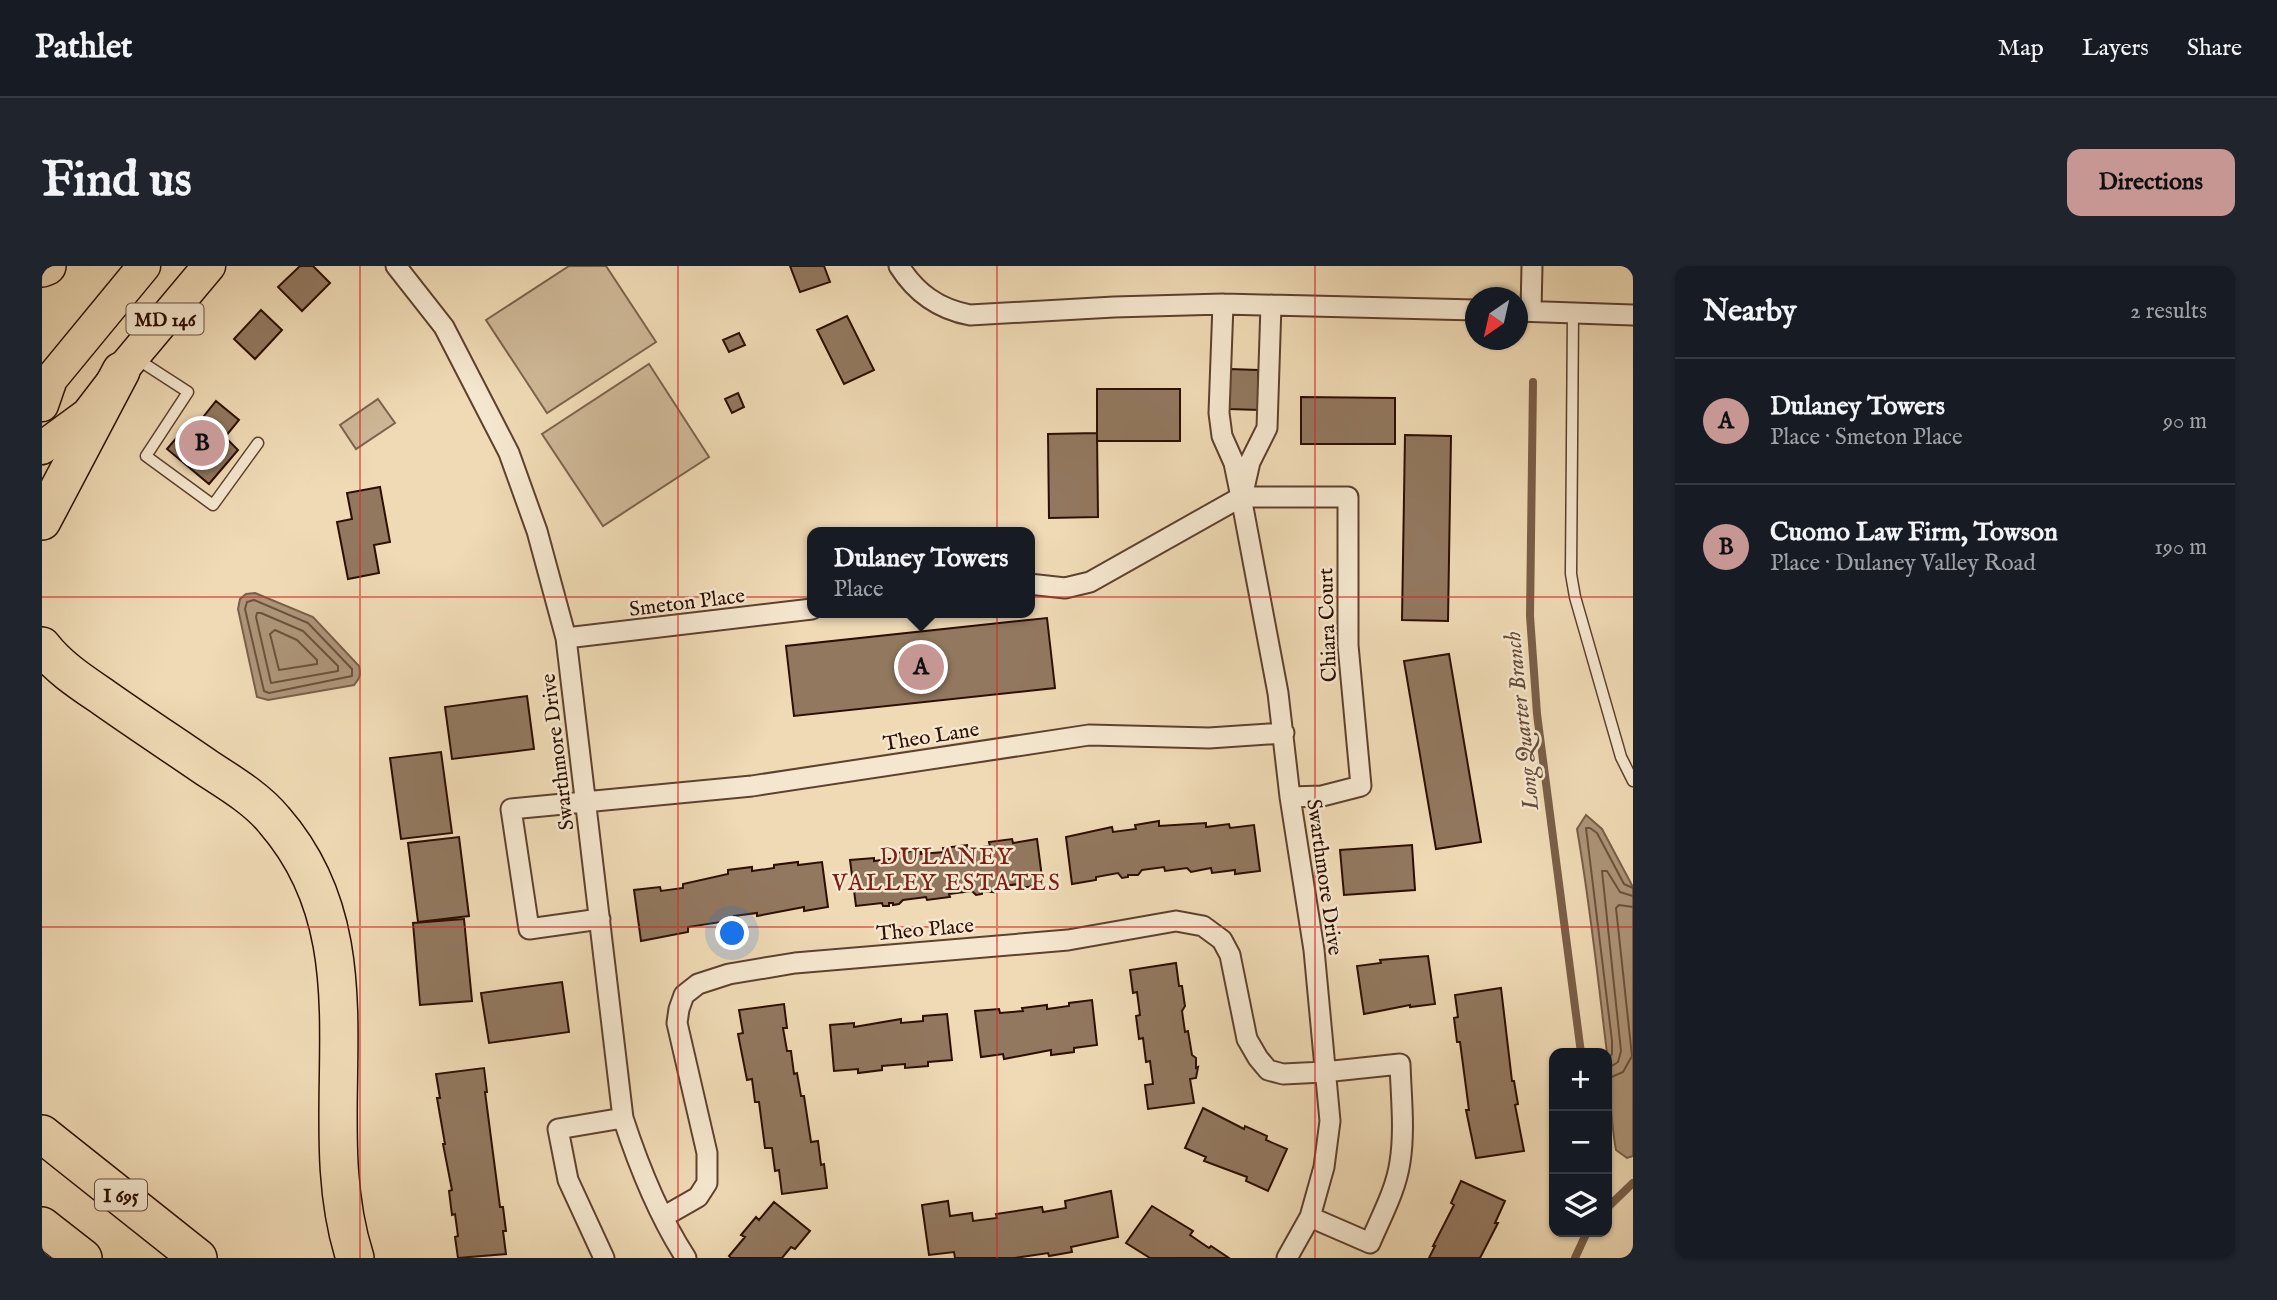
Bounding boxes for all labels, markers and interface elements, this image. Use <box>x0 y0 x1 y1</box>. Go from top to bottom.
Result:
text: Pathlet <box>35 27 132 69</box>
text: Map <box>1998 33 2044 64</box>
text: Layers <box>2082 33 2149 64</box>
text: Share <box>2187 33 2242 64</box>
button: Directions <box>2067 149 2235 216</box>
text: Find us <box>42 151 192 213</box>
north arrow <box>1465 287 1528 350</box>
text: Nearby <box>1703 293 1796 331</box>
text: 2 results <box>2130 297 2207 326</box>
road number: MD 146 <box>127 304 204 334</box>
text: Dulaney Towers <box>1770 390 1945 423</box>
text: A <box>1718 407 1734 436</box>
text: 90 m <box>2163 407 2207 436</box>
pin: B <box>179 417 225 469</box>
text: Place · Smeton Place <box>1770 423 1963 452</box>
text: Cuomo Law Firm, Towson <box>1770 516 2058 549</box>
popup <box>807 527 1035 618</box>
text: B <box>1718 533 1734 562</box>
text: 190 m <box>2154 533 2207 562</box>
text: Dulaney Towers <box>834 542 1008 575</box>
text: Place · Dulaney Valley Road <box>1770 549 2036 578</box>
street label: Chiara Court <box>1313 567 1344 683</box>
text: Place <box>834 575 884 604</box>
street label: Smeton Place <box>628 583 747 624</box>
water label: Long Quarter Branch <box>1499 630 1547 813</box>
pin: A <box>898 641 944 693</box>
street label: Swarthmore Drive <box>535 672 581 832</box>
street label: Theo Lane <box>881 717 982 758</box>
street label: Swarthmore Drive <box>1299 797 1348 958</box>
district label: DULANEY VALLEY ESTATES <box>831 843 1062 898</box>
street label: Theo Place <box>875 913 975 948</box>
your location <box>715 916 749 950</box>
map controls <box>1549 1048 1612 1237</box>
button: + <box>1549 1048 1612 1111</box>
button: − <box>1549 1111 1612 1174</box>
button: layers <box>1549 1174 1612 1237</box>
road number: I 695 <box>95 1180 147 1211</box>

